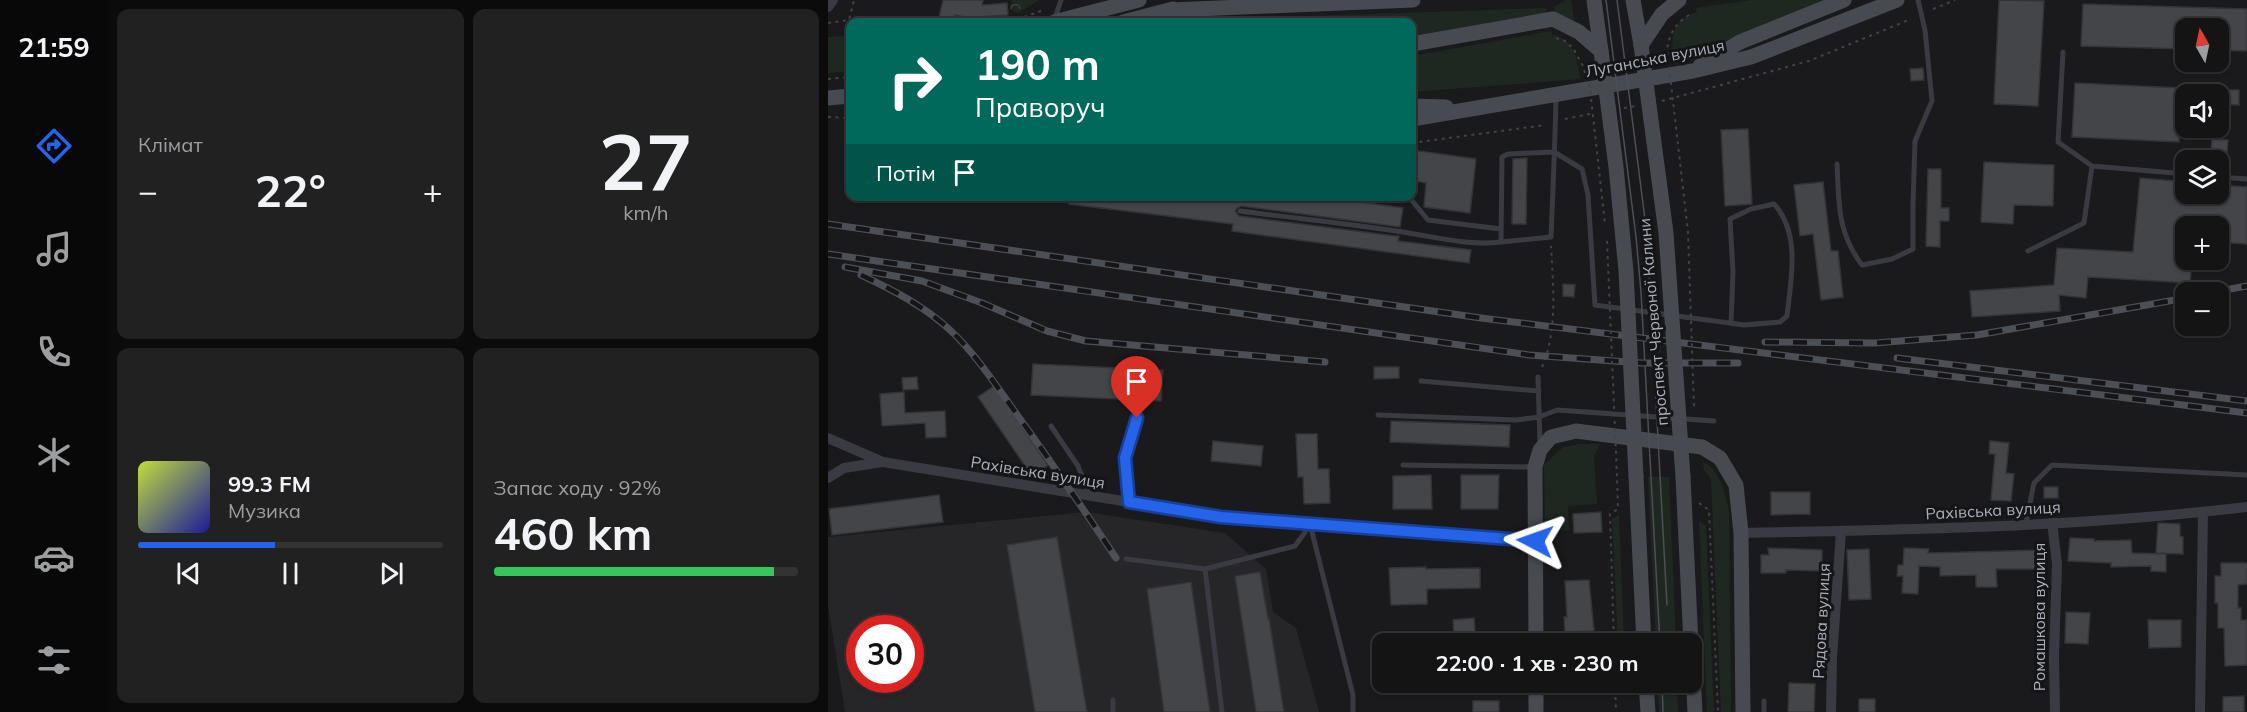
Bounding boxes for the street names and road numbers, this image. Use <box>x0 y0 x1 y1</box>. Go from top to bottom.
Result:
street label: Луганська вулиця <box>1584 35 1726 81</box>
street label: проспект Червоної Калини <box>1634 217 1672 427</box>
street label: Рахівська вулиця <box>969 452 1107 492</box>
street label: Рахівська вулиця <box>1925 496 2061 524</box>
street label: Ромашкова вулиця <box>2029 543 2049 691</box>
street label: Рядова вулиця <box>1808 563 1834 679</box>

